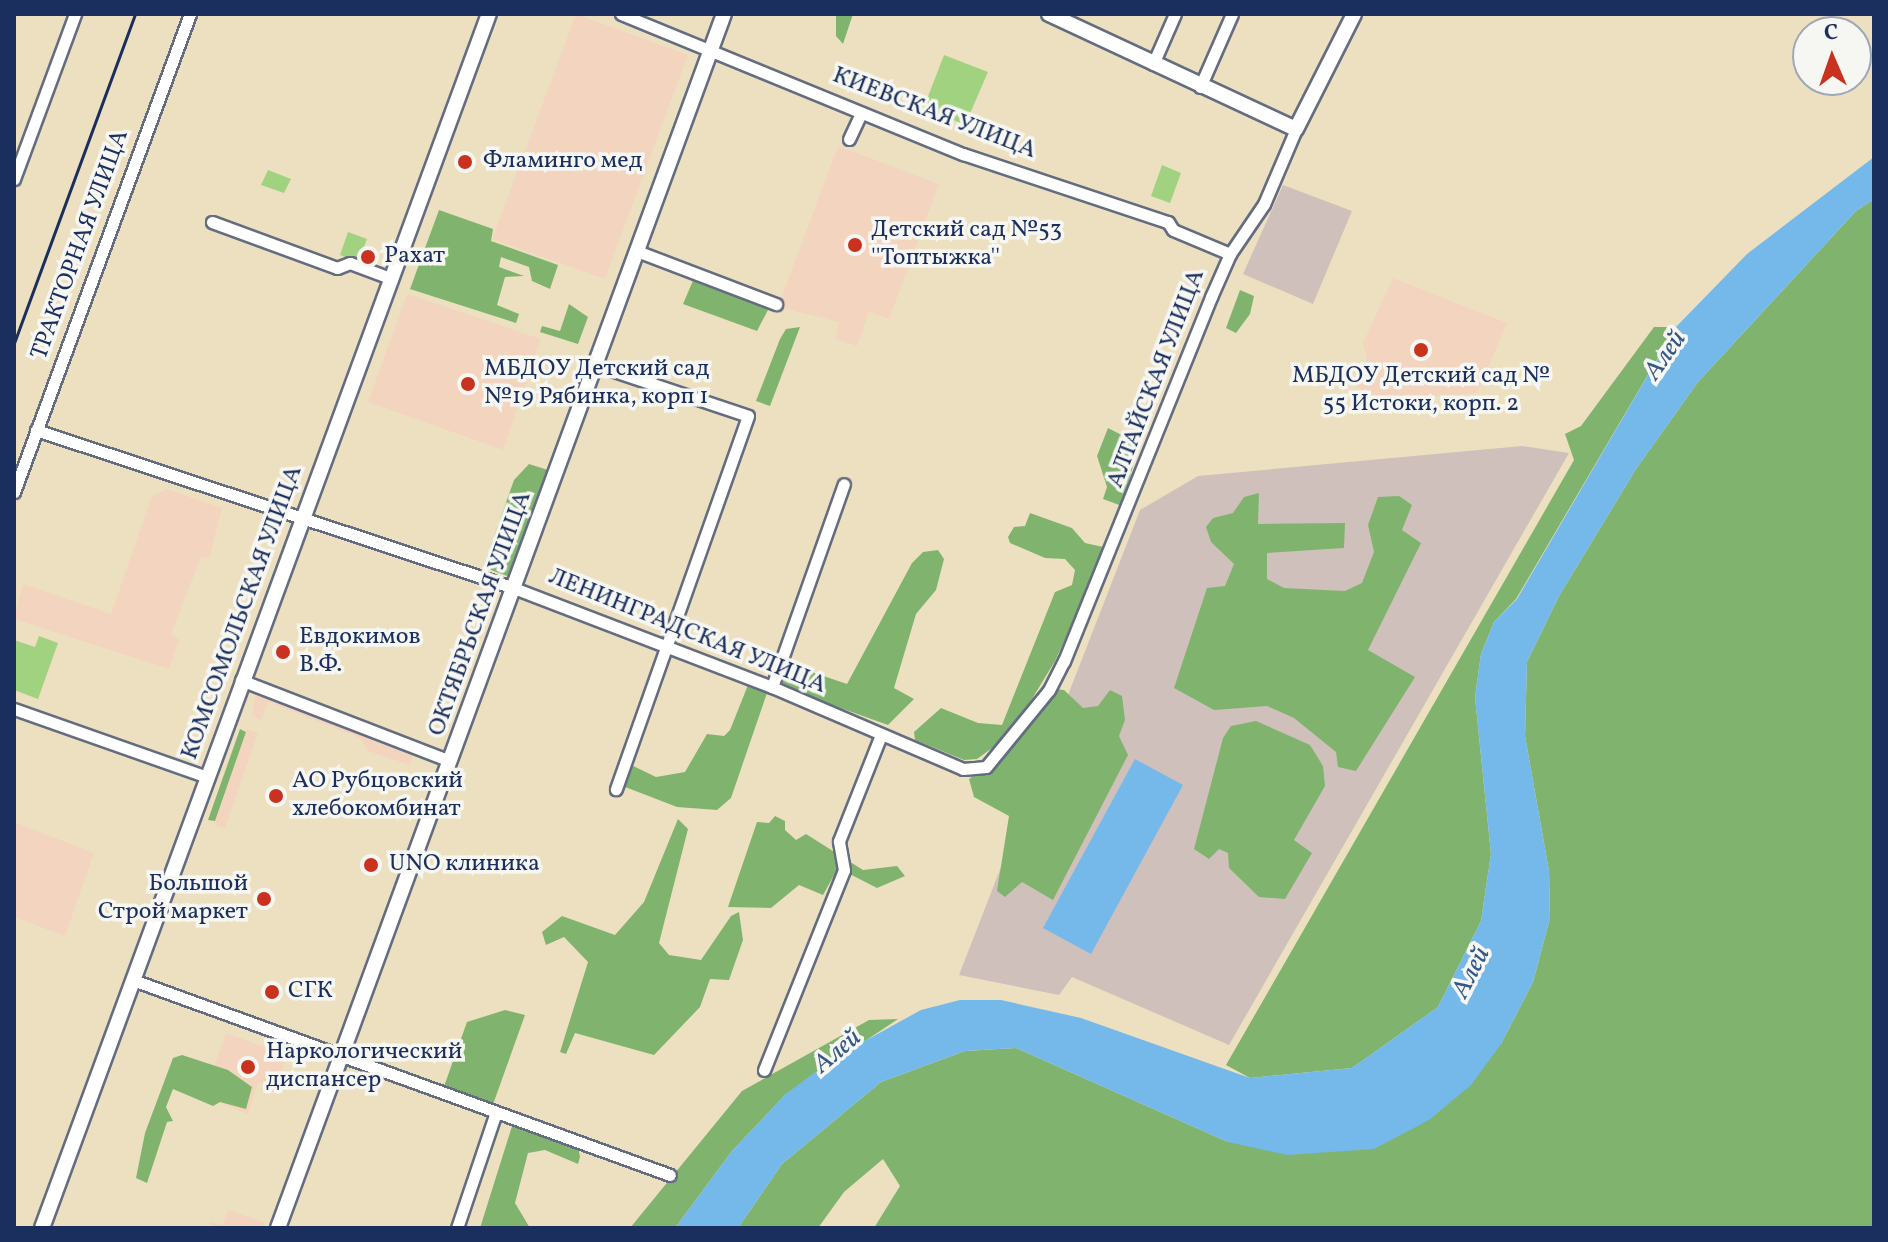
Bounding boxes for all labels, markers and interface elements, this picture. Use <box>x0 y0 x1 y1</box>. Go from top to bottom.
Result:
north arrow <box>1792 16 1872 96</box>
text: С <box>1824 18 1839 49</box>
street label: КИЕВСКАЯ УЛИЦА <box>828 62 1040 166</box>
street label: ТРАКТОРНАЯ УЛИЦА <box>26 126 136 364</box>
place label: Фламинго мед <box>483 148 642 176</box>
marker: Фламинго мед <box>454 151 476 173</box>
place label: Детский сад №53 ''Топтыжка'' <box>871 217 1062 273</box>
marker: Детский сад №53 ''Топтыжка'' <box>846 236 864 254</box>
place label: Рахат <box>384 243 445 271</box>
marker: Рахат <box>359 248 377 266</box>
street label: АЛТАЙСКАЯ УЛИЦА <box>1102 266 1212 492</box>
water label: Алей <box>1638 325 1694 387</box>
marker: МБДОУ Детский сад № 55 Истоки, корп. 2 <box>1412 341 1430 359</box>
place label: МБДОУ Детский сад №19 Рябинка, корп 1 <box>484 356 710 412</box>
place label: МБДОУ Детский сад № 55 Истоки, корп. 2 <box>1292 363 1550 419</box>
marker: МБДОУ Детский сад №19 Рябинка, корп 1 <box>459 375 477 393</box>
street label: КОМСОМОЛЬСКАЯ УЛИЦА <box>176 462 310 764</box>
street label: ОКТЯБРЬСКАЯ УЛИЦА <box>423 488 539 740</box>
street label: ЛЕНИНГРАДСКАЯ УЛИЦА <box>544 563 830 701</box>
place label: Евдокимов В.Ф. <box>299 624 421 680</box>
marker: Евдокимов В.Ф. <box>274 643 292 661</box>
place label: АО Рубцовский хлебокомбинат <box>292 768 463 824</box>
marker: АО Рубцовский хлебокомбинат <box>267 787 285 805</box>
place label: UNO клиника <box>389 851 540 879</box>
marker: UNO клиника <box>360 854 382 876</box>
place label: Большой Строй маркет <box>98 871 248 927</box>
marker: Большой Строй маркет <box>255 890 273 908</box>
water label: Алей <box>1446 942 1498 1004</box>
place label: СГК <box>288 978 333 1006</box>
marker: СГК <box>263 983 281 1001</box>
water label: Алей <box>808 1023 868 1081</box>
place label: Наркологический диспансер <box>266 1039 462 1095</box>
marker: Наркологический диспансер <box>237 1056 259 1078</box>

